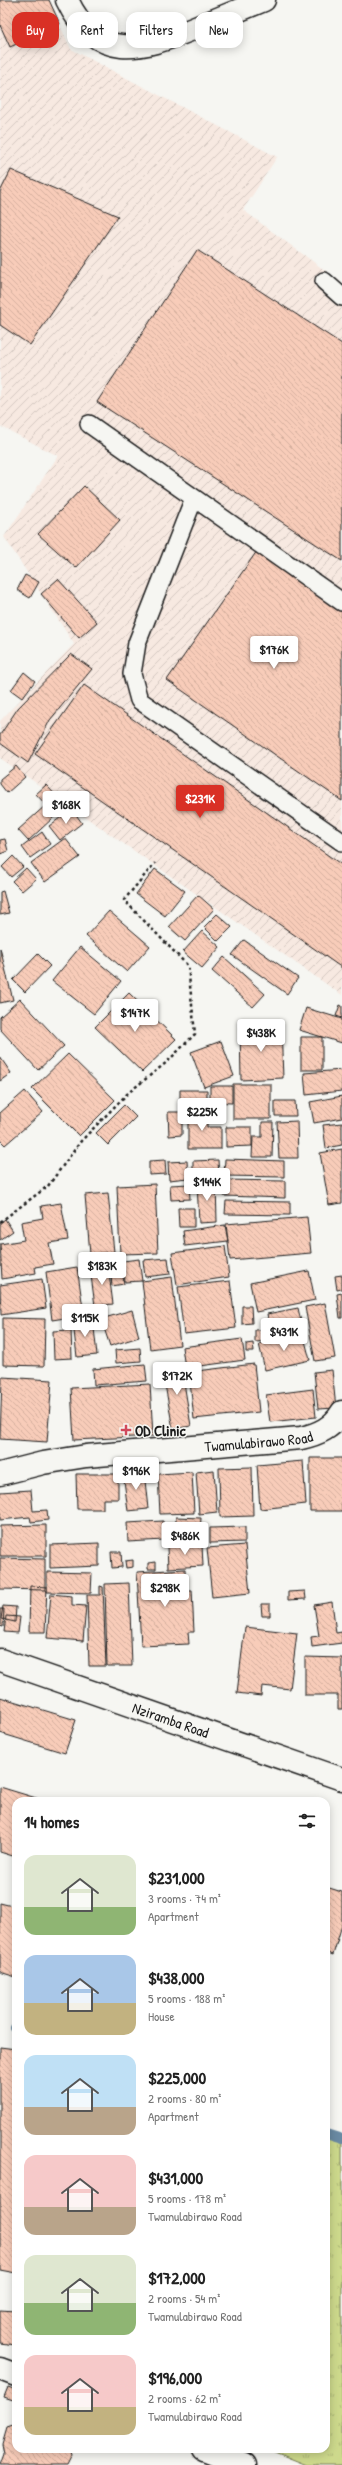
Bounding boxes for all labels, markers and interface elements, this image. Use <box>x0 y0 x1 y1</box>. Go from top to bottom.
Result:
chip: Buy <box>12 12 59 48</box>
chip: Rent <box>67 12 118 48</box>
chip: Filters <box>126 12 187 48</box>
chip: New <box>195 12 243 48</box>
pin: $176K <box>246 636 302 670</box>
text: $176K <box>259 640 289 658</box>
pin: $231K <box>172 785 228 819</box>
text: $231K <box>185 789 215 807</box>
pin: $168K <box>38 791 94 825</box>
text: $168K <box>52 795 80 813</box>
pin: $147K <box>107 999 163 1033</box>
text: $147K <box>120 1003 150 1021</box>
pin: $438K <box>233 1019 289 1053</box>
text: $438K <box>246 1023 276 1041</box>
pin: $225K <box>174 1098 230 1132</box>
text: $225K <box>186 1102 218 1120</box>
pin: $144K <box>179 1168 235 1202</box>
text: $144K <box>193 1172 221 1190</box>
pin: $183K <box>74 1252 130 1286</box>
text: $183K <box>87 1256 117 1274</box>
pin: $115K <box>57 1304 113 1338</box>
text: $115K <box>71 1308 99 1326</box>
pin: $431K <box>256 1318 312 1352</box>
text: $431K <box>270 1322 298 1340</box>
pin: $172K <box>149 1362 205 1396</box>
text: $172K <box>162 1366 192 1384</box>
place label: OD Clinic <box>135 1420 187 1441</box>
marker: OD Clinic <box>120 1424 132 1436</box>
street label: Twamulabirawo Road <box>204 1425 315 1457</box>
pin: $196K <box>108 1457 164 1491</box>
text: $196K <box>122 1461 150 1479</box>
pin: $486K <box>157 1522 213 1556</box>
text: $486K <box>170 1526 200 1544</box>
pin: $298K <box>137 1574 193 1608</box>
text: $298K <box>150 1578 180 1596</box>
street label: Nziramba Road <box>130 1696 212 1743</box>
text: 14 homes <box>24 1810 79 1833</box>
icon: filters <box>296 1810 318 1832</box>
text: $231,000 <box>148 1866 205 1889</box>
icon: home <box>56 1871 104 1919</box>
text: 3 rooms · 74 m² <box>148 1889 221 1907</box>
text: Apartment <box>148 1907 199 1925</box>
text: $438,000 <box>148 1966 204 1989</box>
icon: home <box>56 1971 104 2019</box>
text: 5 rooms · 188 m² <box>148 1989 225 2007</box>
text: House <box>148 2007 175 2025</box>
text: $225,000 <box>148 2066 206 2089</box>
icon: home <box>56 2071 104 2119</box>
text: 2 rooms · 80 m² <box>148 2089 221 2107</box>
text: Apartment <box>148 2107 199 2125</box>
text: $431,000 <box>148 2166 203 2189</box>
icon: home <box>56 2171 104 2219</box>
text: 5 rooms · 178 m² <box>148 2189 226 2207</box>
text: Twamulabirawo Road <box>148 2207 242 2225</box>
text: $172,000 <box>148 2266 205 2289</box>
icon: home <box>56 2271 104 2319</box>
text: 2 rooms · 54 m² <box>148 2289 220 2307</box>
text: Twamulabirawo Road <box>148 2307 242 2325</box>
text: $196,000 <box>148 2366 202 2389</box>
icon: home <box>56 2371 104 2419</box>
text: 2 rooms · 62 m² <box>148 2389 221 2407</box>
text: Twamulabirawo Road <box>148 2407 242 2425</box>

